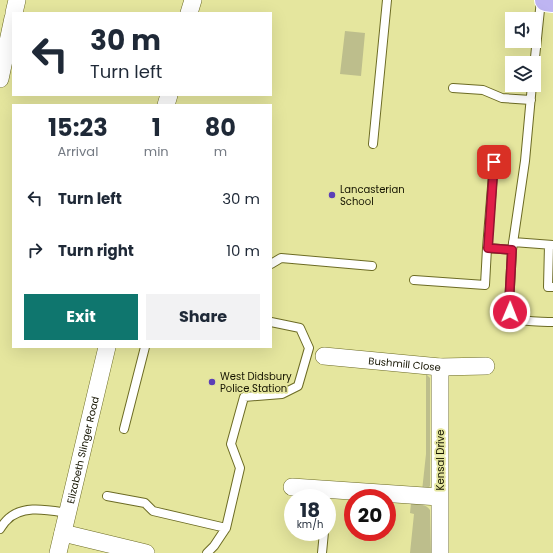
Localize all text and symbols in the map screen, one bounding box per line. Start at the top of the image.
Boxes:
map controls [505,12,541,92]
button: sound [505,12,541,48]
text: 30 m [90,21,161,60]
icon: left [24,28,76,80]
button: layers [505,56,541,92]
text: Turn left [90,59,162,84]
text: 15:23 [48,111,108,144]
text: 1 [152,111,161,144]
text: 80 [205,111,236,144]
text: Arrival [57,142,98,161]
text: min [144,142,169,161]
text: m [214,142,227,161]
pin [477,145,511,179]
icon: arrive [483,151,505,173]
place label: Lancasterian School [340,182,405,209]
icon: left [24,187,46,209]
text: Turn left [58,188,122,209]
text: 30 m [222,188,260,209]
marker: Lancasterian School [327,190,337,200]
icon: right [24,239,46,261]
text: Turn right [58,240,134,261]
text: 10 m [226,240,260,261]
position arrow [489,291,531,333]
button: Exit [24,294,138,340]
button: Share [146,294,260,340]
street label: Bushmill Close [368,353,441,375]
place label: West Didsbury Police Station [220,369,292,396]
marker: West Didsbury Police Station [207,377,217,387]
street label: Elizabeth Slinger Road [63,395,103,505]
street label: Kensal Drive [433,430,448,490]
speed limit sign: 20 [344,489,396,541]
text: 18 [300,496,320,524]
text: km/h [297,517,323,532]

